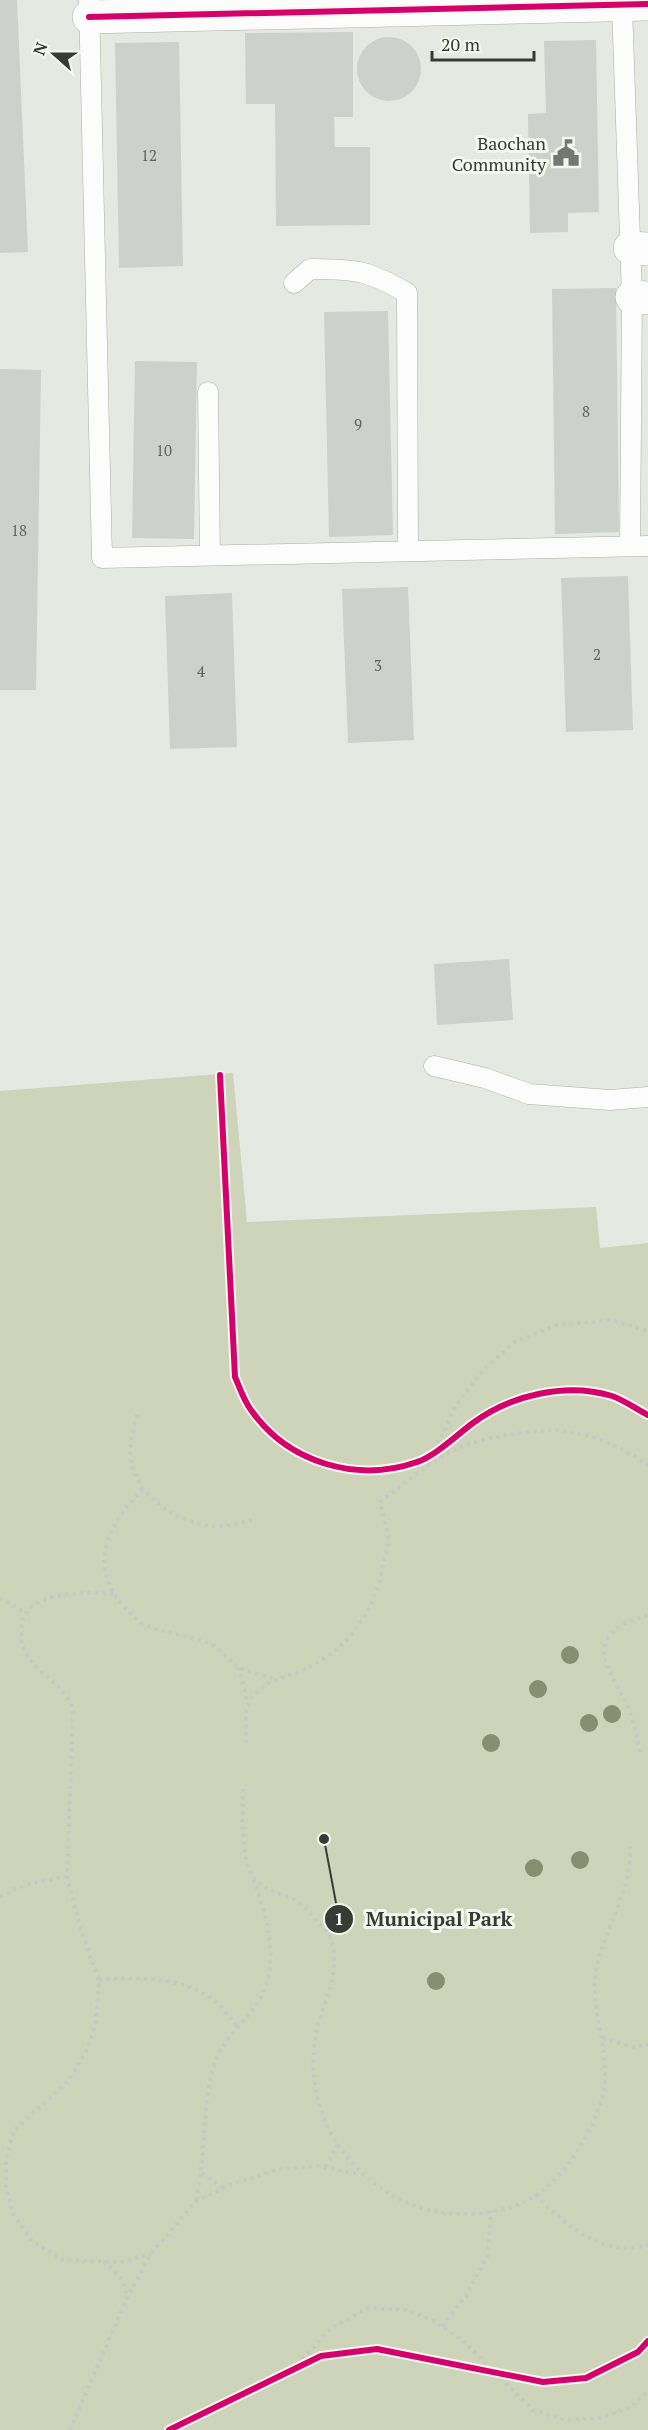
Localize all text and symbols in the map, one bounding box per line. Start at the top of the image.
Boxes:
north arrow [24,24,84,84]
scale bar [432,24,534,62]
text: 20 m [441,32,481,56]
text: N [28,39,52,58]
place label: Baochan Community [452,131,547,176]
public building icon: Baochan Community [551,138,581,168]
house number: 12 [141,145,157,165]
house number: 8 [582,401,590,421]
house number: 9 [354,414,362,434]
house number: 10 [156,440,172,460]
house number: 18 [11,520,27,540]
house number: 2 [593,644,601,664]
house number: 3 [374,655,382,675]
house number: 4 [197,661,205,681]
callout: Municipal Park [324,1900,524,1938]
text: Municipal Park [366,1905,513,1932]
text: 1 [334,1906,344,1930]

